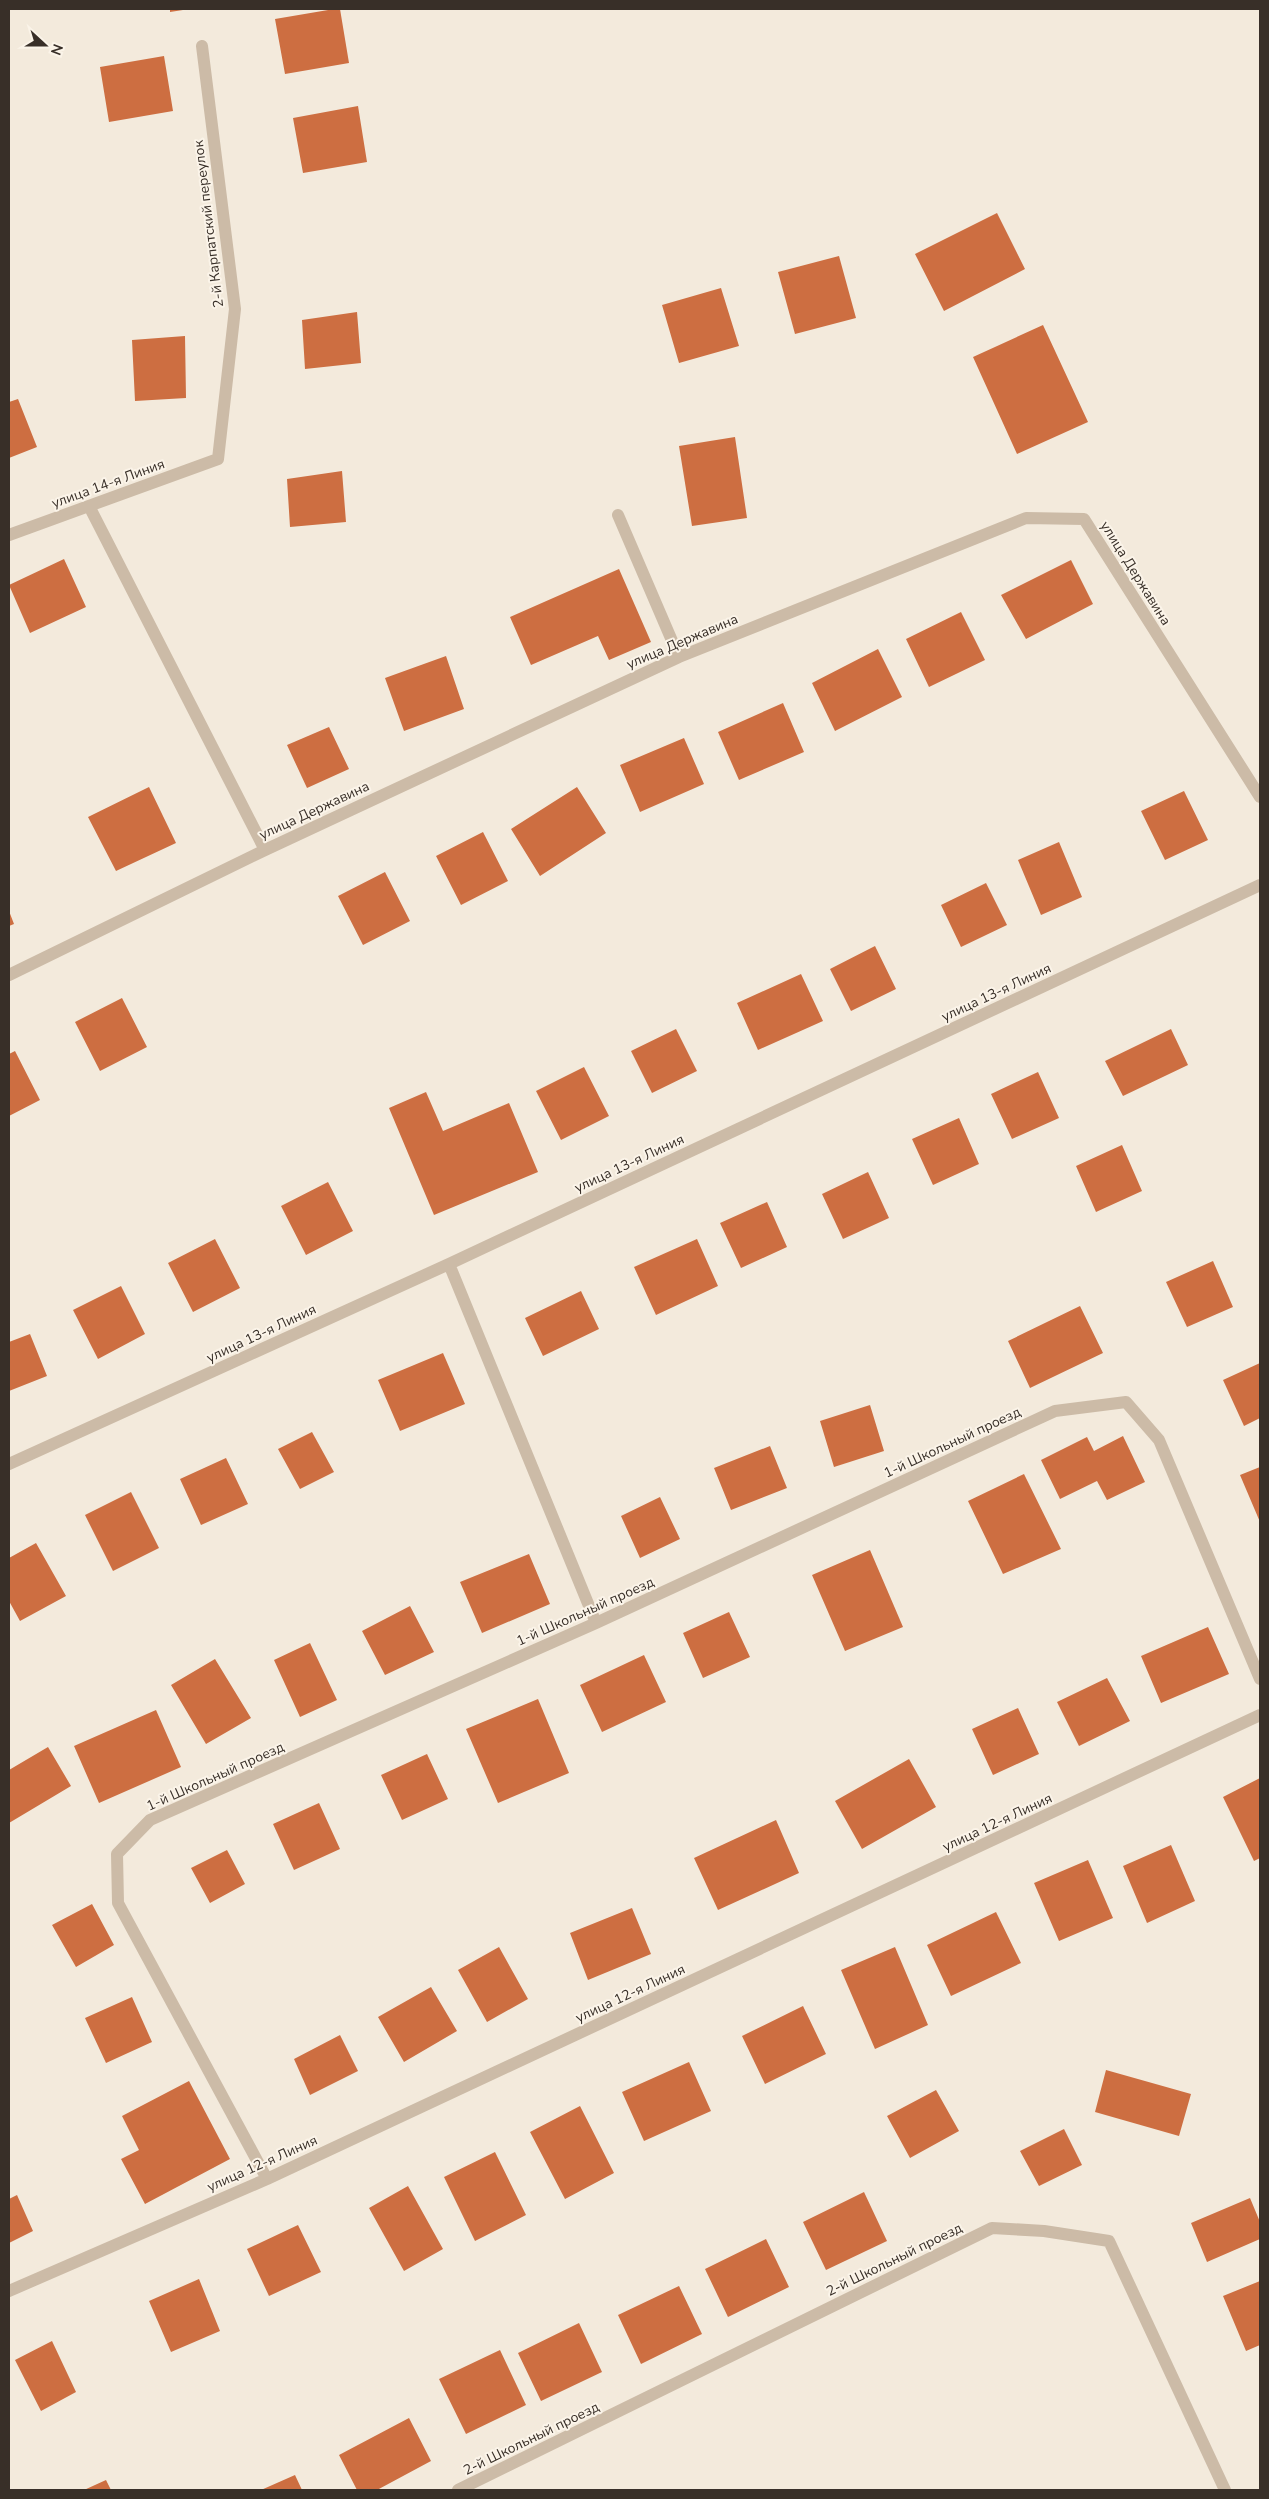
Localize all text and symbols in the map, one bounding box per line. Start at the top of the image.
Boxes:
north arrow [20,20,70,70]
text: N [46,41,67,58]
street label: 2-й Карпатский переулок [189,138,228,309]
street label: улица 14-я Линия [49,454,167,513]
street label: улица Державина [1096,518,1175,629]
street label: улица Державина [623,609,741,674]
street label: улица Державина [256,777,372,844]
street label: улица 13-я Линия [938,959,1054,1026]
street label: улица 13-я Линия [571,1130,687,1197]
street label: улица 13-я Линия [203,1300,319,1367]
street label: 1-й Школьный проезд [881,1402,1024,1483]
street label: 1-й Школьный проезд [513,1572,657,1650]
street label: 1-й Школьный проезд [143,1737,287,1815]
street label: улица 12-я Линия [939,1789,1055,1856]
street label: улица 12-я Линия [572,1960,688,2027]
street label: улица 12-я Линия [204,2131,320,2196]
street label: 2-й Школьный проезд [823,2218,965,2301]
street label: 2-й Школьный проезд [460,2397,602,2480]

